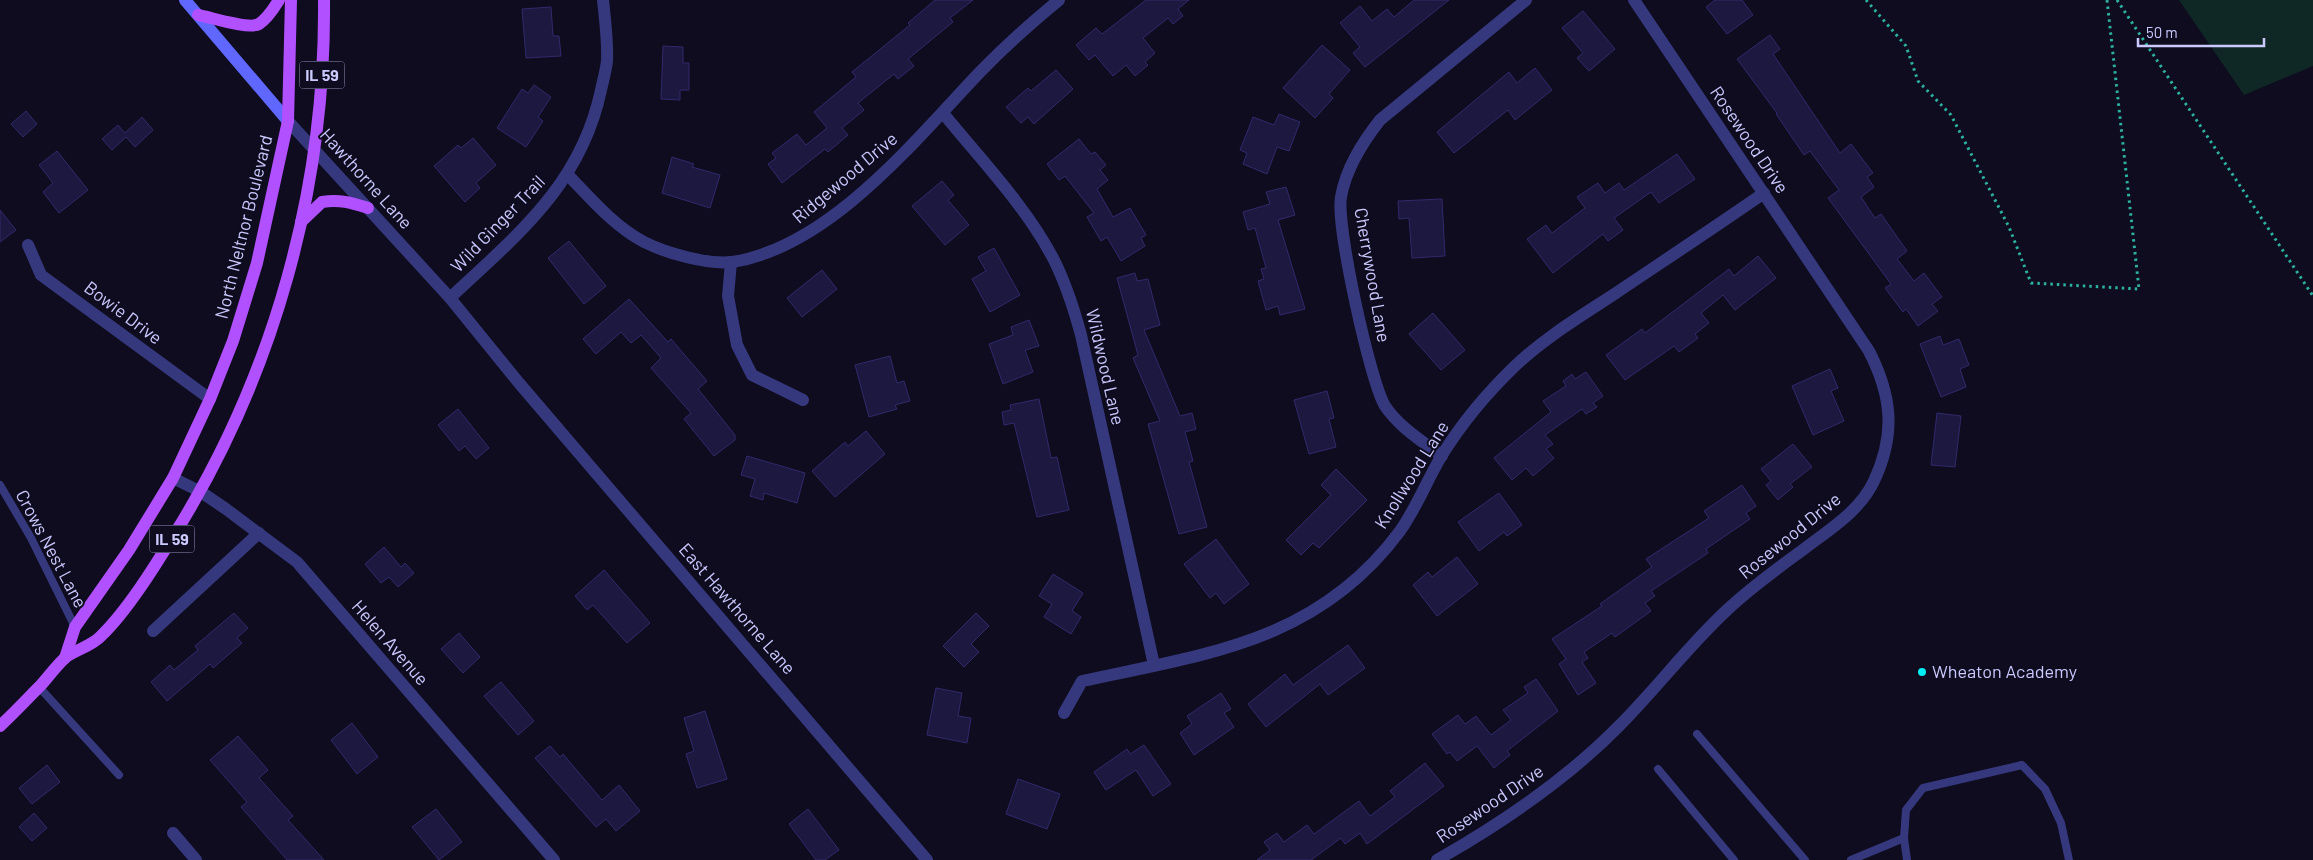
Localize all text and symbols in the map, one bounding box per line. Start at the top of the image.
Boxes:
scale bar [2138,15,2264,47]
text: 50 m [2146,23,2178,41]
road number: IL 59 [300,62,344,88]
street label: Rosewood Drive [1706,82,1794,197]
street label: Hawthorne Lane [316,124,418,233]
street label: Ridgewood Drive [787,127,901,228]
street label: North Neltnor Boulevard [210,133,277,321]
street label: Wild Ginger Trail [445,170,549,276]
street label: Cherrywood Lane [1350,206,1396,344]
street label: Bowie Drive [80,276,167,349]
street label: Wildwood Lane [1082,306,1130,427]
street label: Knollwood Lane [1369,416,1453,532]
street label: Crows Nest Lane [12,486,92,611]
street label: Rosewood Drive [1734,487,1845,583]
road number: IL 59 [150,526,194,552]
street label: East Hawthorne Lane [675,538,801,678]
street label: Helen Avenue [348,595,434,689]
place label: Wheaton Academy [1932,660,2077,682]
marker: Wheaton Academy [1916,666,1928,678]
street label: Rosewood Drive [1432,759,1547,847]

